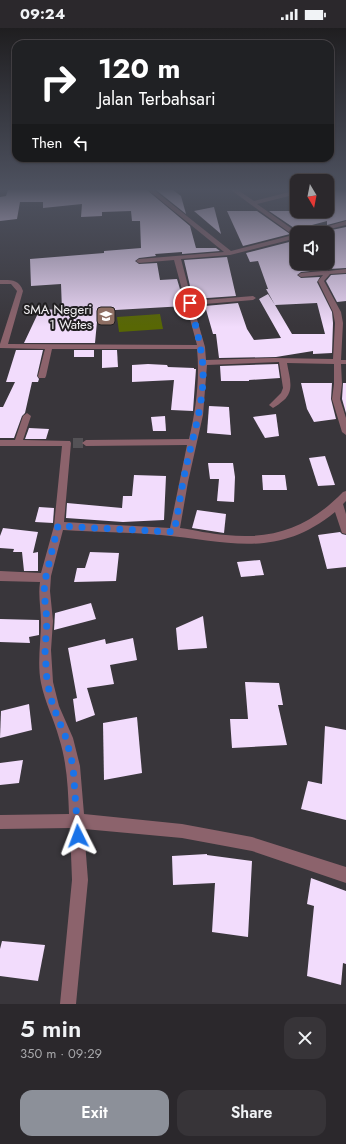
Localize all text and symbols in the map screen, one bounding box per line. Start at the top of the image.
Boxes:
text: 09:24 [20,3,65,25]
text: 120 m [98,48,181,89]
icon: right [32,56,84,108]
text: Jalan Terbahsari [98,86,216,112]
text: Then [32,132,62,154]
icon: left [70,132,92,154]
north arrow [290,174,334,218]
map controls [290,174,334,270]
button: sound [290,226,334,270]
pin [173,286,207,320]
icon: arrive [179,292,201,314]
place label: SMA Negeri 1 Wates [23,300,92,334]
school or university icon: SMA Negeri 1 Wates [95,305,117,327]
position arrow [57,815,99,857]
text: 5 min [20,1011,81,1046]
button: close [284,1017,326,1059]
text: 350 m · 09:29 [20,1044,102,1063]
button: Exit [20,1090,169,1136]
button: Share [177,1090,326,1136]

